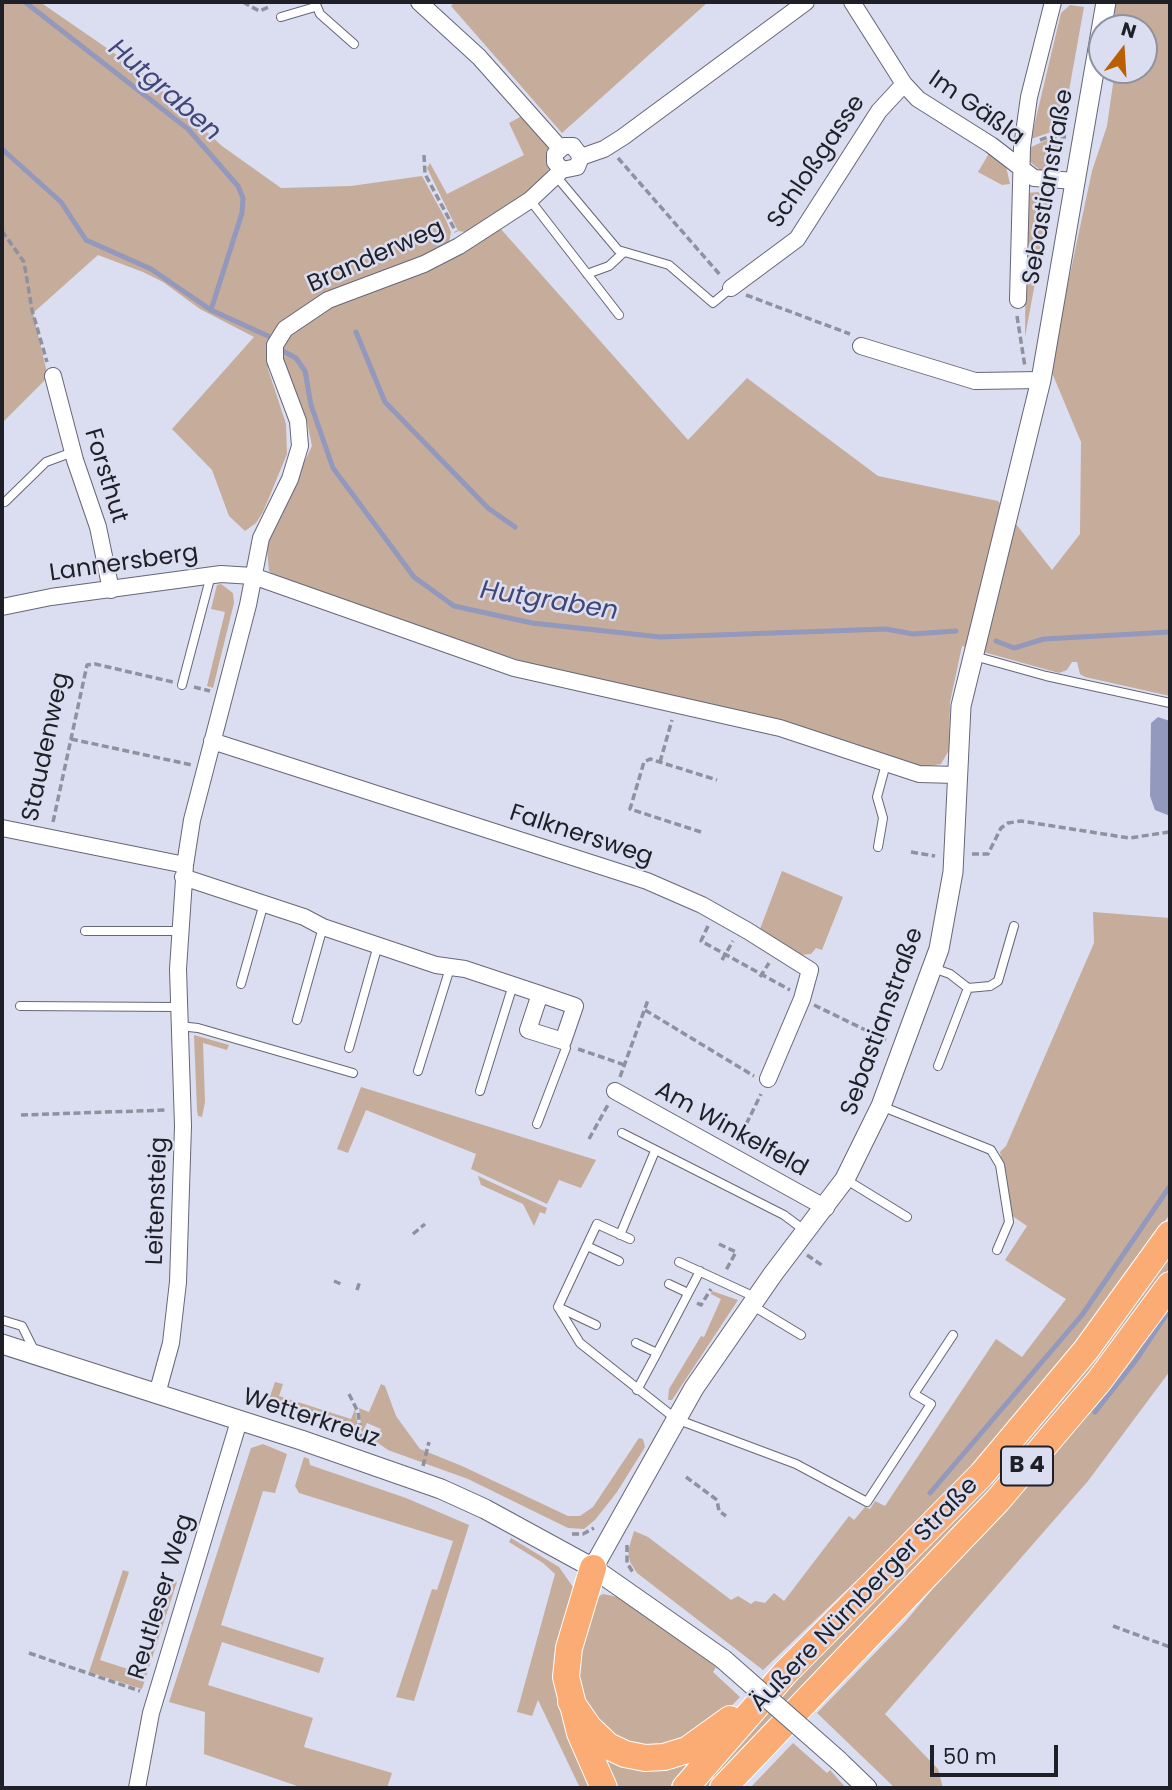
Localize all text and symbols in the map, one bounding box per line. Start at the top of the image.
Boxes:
north arrow [1088,14,1158,84]
text: N [1118,15,1139,45]
water label: Hutgraben [101,34,227,148]
street label: Im Gäßla [923,66,1029,152]
street label: Sebastianstraße [1018,87,1080,287]
street label: Schloßgasse [762,90,872,234]
street label: Branderweg [303,214,449,300]
street label: Forsthut [77,425,133,527]
street label: Lannersberg [48,539,200,589]
water label: Hutgraben [478,576,620,628]
street label: Staudenweg [17,670,77,824]
street label: Falknersweg [506,799,656,873]
street label: Sebastianstraße [836,924,930,1120]
street label: Am Winkelfeld [650,1076,812,1184]
street label: Leitensteig [141,1136,175,1266]
street label: Wetterkreuz [239,1383,383,1455]
road number: B 4 [1001,1446,1053,1485]
street label: Äußere Nürnberger Straße [745,1472,985,1718]
street label: Reutleser Weg [123,1511,201,1683]
scale bar [934,1730,1062,1774]
text: 50 m [943,1742,997,1771]

